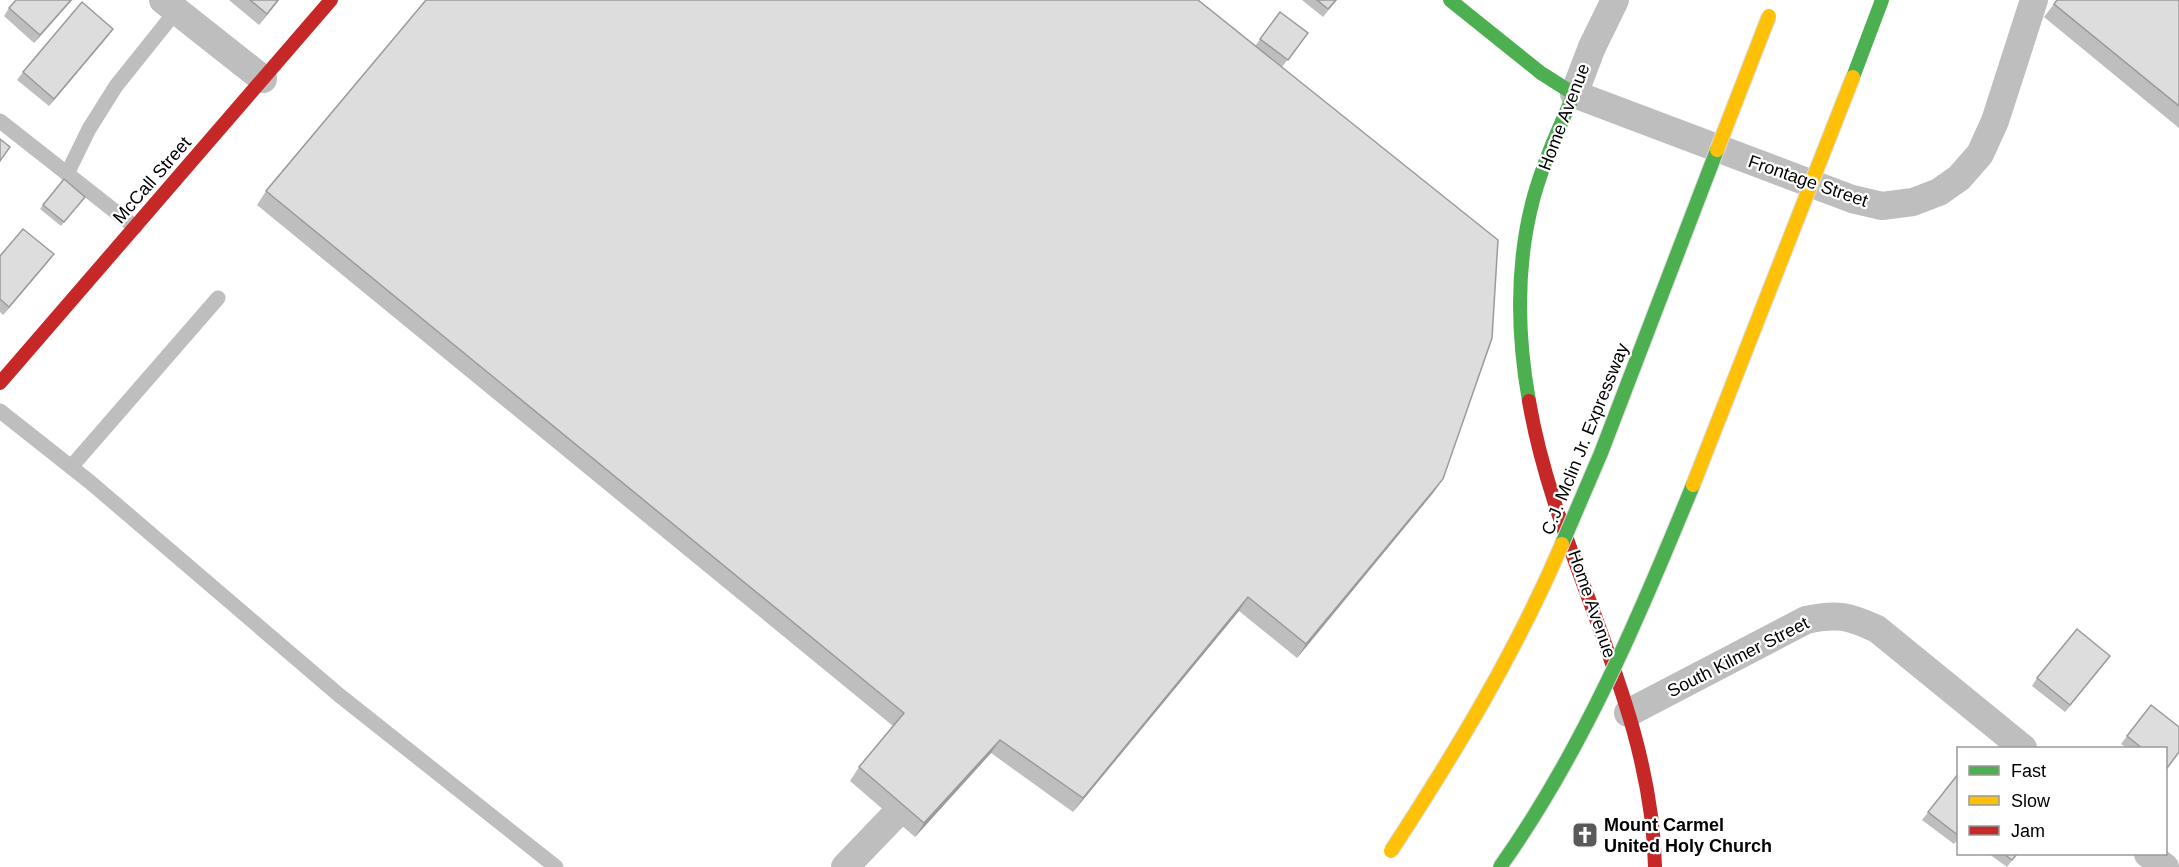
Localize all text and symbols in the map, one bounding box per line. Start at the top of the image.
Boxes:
street label: Home Avenue [1534,61,1594,173]
street label: McCall Street [109,133,195,227]
street label: Frontage Street [1746,151,1870,211]
street label: C.J. Mclin Jr. Expressway [1537,340,1633,538]
street label: Home Avenue [1564,547,1620,661]
street label: South Kilmer Street [1664,613,1812,701]
legend [1957,747,2167,855]
text: Fast [2011,761,2046,781]
text: Slow [2011,791,2051,811]
place label: Mount Carmel United Holy Church [1604,815,1772,856]
church icon: Mount Carmel United Holy Church [1570,820,1600,850]
text: Jam [2011,821,2045,841]

